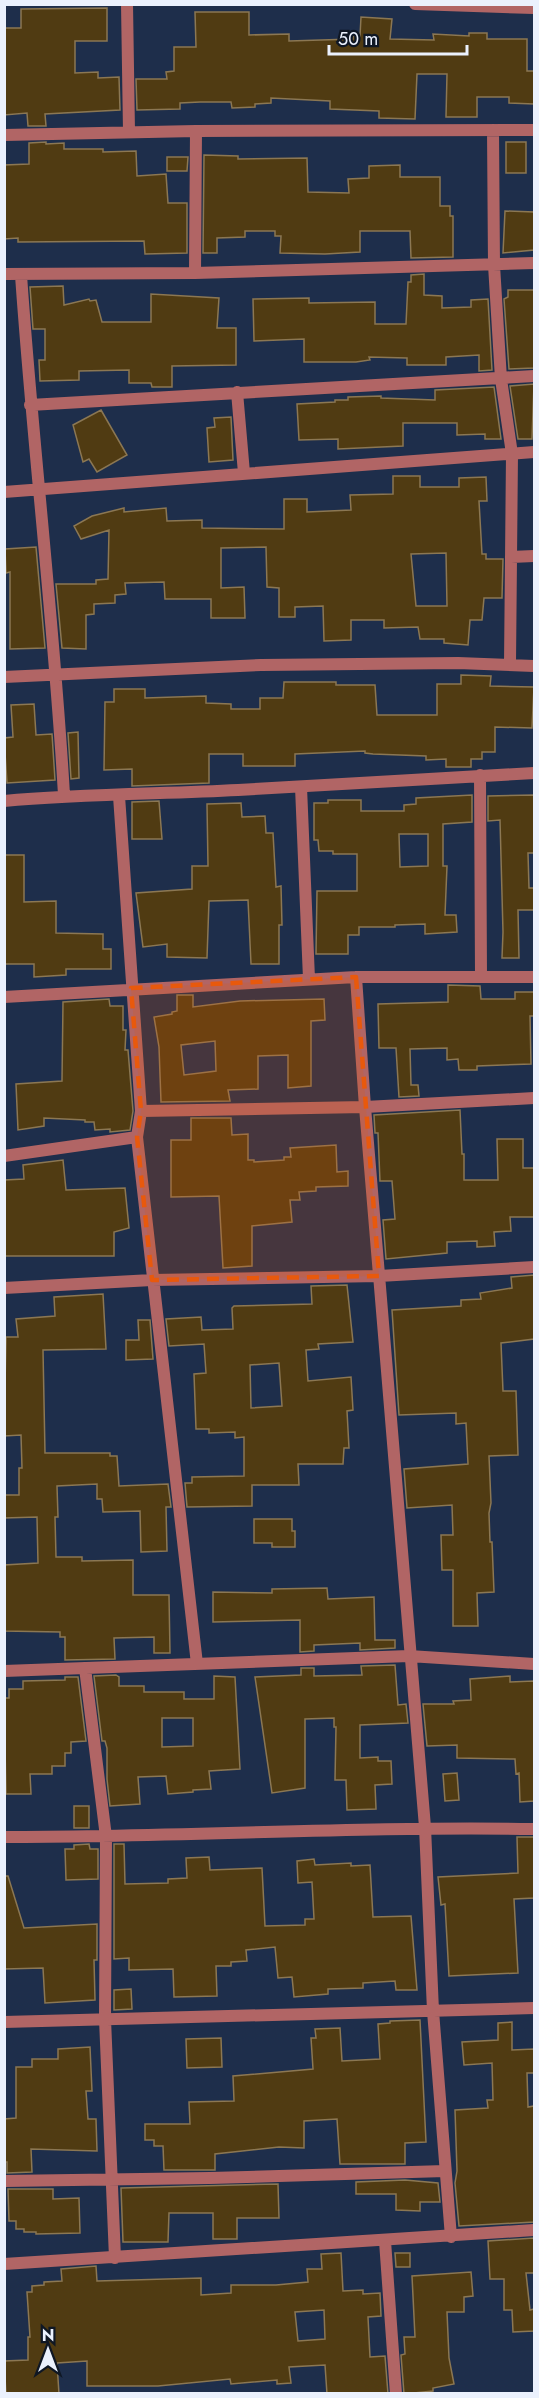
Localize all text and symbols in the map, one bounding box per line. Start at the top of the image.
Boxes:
scale bar [329,18,467,56]
text: 50 m [338,26,378,52]
north arrow [18,2320,78,2380]
text: N [42,2324,54,2347]

